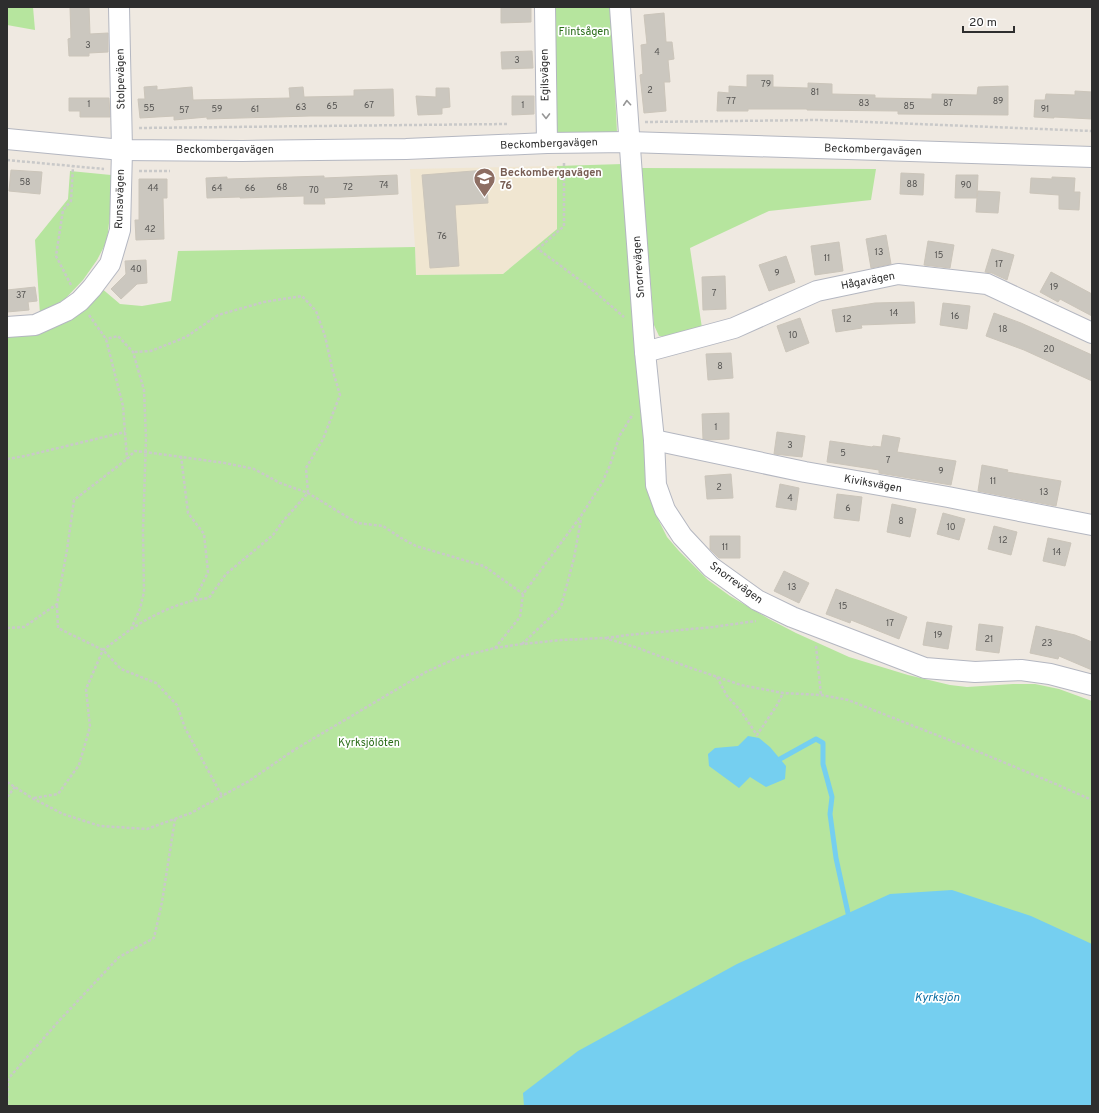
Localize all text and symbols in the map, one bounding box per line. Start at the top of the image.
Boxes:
scale bar [963,8,1014,34]
text: 20 m [969,15,997,31]
park label: Flintsågen [558,25,610,39]
house number: 3 [85,40,91,51]
house number: 4 [654,47,660,58]
street label: Stolpevägen [113,48,129,110]
street label: Egilsvägen [538,49,552,101]
house number: 3 [514,55,520,66]
house number: 79 [761,79,771,90]
house number: 2 [647,85,653,96]
house number: 81 [811,87,819,98]
house number: 77 [726,96,736,107]
house number: 89 [993,96,1003,107]
house number: 83 [859,98,869,109]
house number: 87 [943,98,953,109]
house number: 1 [87,99,91,110]
house number: 67 [364,100,374,111]
house number: 1 [521,100,525,111]
one-way arrow [622,100,631,106]
house number: 65 [327,101,337,112]
house number: 85 [903,101,915,112]
house number: 63 [296,102,306,113]
house number: 55 [143,103,155,114]
house number: 59 [212,104,222,115]
house number: 61 [251,104,259,115]
house number: 91 [1041,104,1049,115]
house number: 57 [179,105,189,116]
one-way arrow [542,113,550,119]
street label: Beckombergavägen [500,135,598,153]
street label: Beckombergavägen [824,141,922,159]
street label: Beckombergavägen [176,143,274,157]
school or university icon: Beckombergavägen 76 [472,166,498,199]
place label: Beckombergavägen 76 [500,166,602,193]
street label: Runsavägen [112,169,128,229]
house number: 58 [19,177,31,188]
house number: 88 [907,179,918,190]
house number: 74 [379,180,389,191]
house number: 90 [960,180,972,191]
house number: 68 [277,182,287,193]
house number: 72 [343,182,353,193]
house number: 44 [147,183,159,194]
house number: 64 [212,183,223,194]
house number: 66 [245,183,255,194]
house number: 70 [309,185,319,196]
house number: 42 [144,224,156,235]
house number: 76 [437,231,447,242]
street label: Snorrevägen [630,235,648,299]
house number: 13 [875,247,883,258]
house number: 15 [935,250,943,261]
house number: 11 [824,253,830,264]
house number: 17 [995,259,1003,270]
house number: 40 [130,264,142,275]
house number: 9 [774,268,780,279]
street label: Hågavägen [840,269,896,293]
house number: 19 [1050,282,1058,293]
house number: 7 [712,288,717,299]
house number: 37 [16,290,26,301]
house number: 14 [890,308,899,319]
house number: 16 [951,311,959,322]
house number: 12 [843,314,851,325]
house number: 18 [999,324,1007,335]
house number: 10 [788,330,798,341]
house number: 20 [1043,344,1055,355]
house number: 8 [717,361,723,372]
house number: 1 [714,422,718,433]
house number: 3 [787,440,793,451]
house number: 5 [840,448,846,459]
house number: 7 [886,455,891,466]
house number: 9 [938,466,944,477]
street label: Kiviksvägen [843,472,903,496]
house number: 11 [990,476,996,487]
house number: 2 [716,482,722,493]
house number: 13 [1040,487,1048,498]
house number: 4 [787,493,793,504]
house number: 6 [845,503,851,514]
house number: 8 [898,516,904,527]
house number: 10 [946,522,956,533]
house number: 12 [999,535,1007,546]
house number: 11 [722,542,728,553]
house number: 14 [1053,547,1062,558]
street label: Snorrevägen [707,559,765,607]
house number: 13 [788,582,796,593]
house number: 15 [839,601,847,612]
house number: 17 [886,618,894,629]
house number: 19 [934,630,942,641]
house number: 21 [985,634,993,645]
house number: 23 [1042,638,1052,649]
park label: Kyrksjölöten [338,736,400,750]
water label: Kyrksjön [915,990,960,1006]

